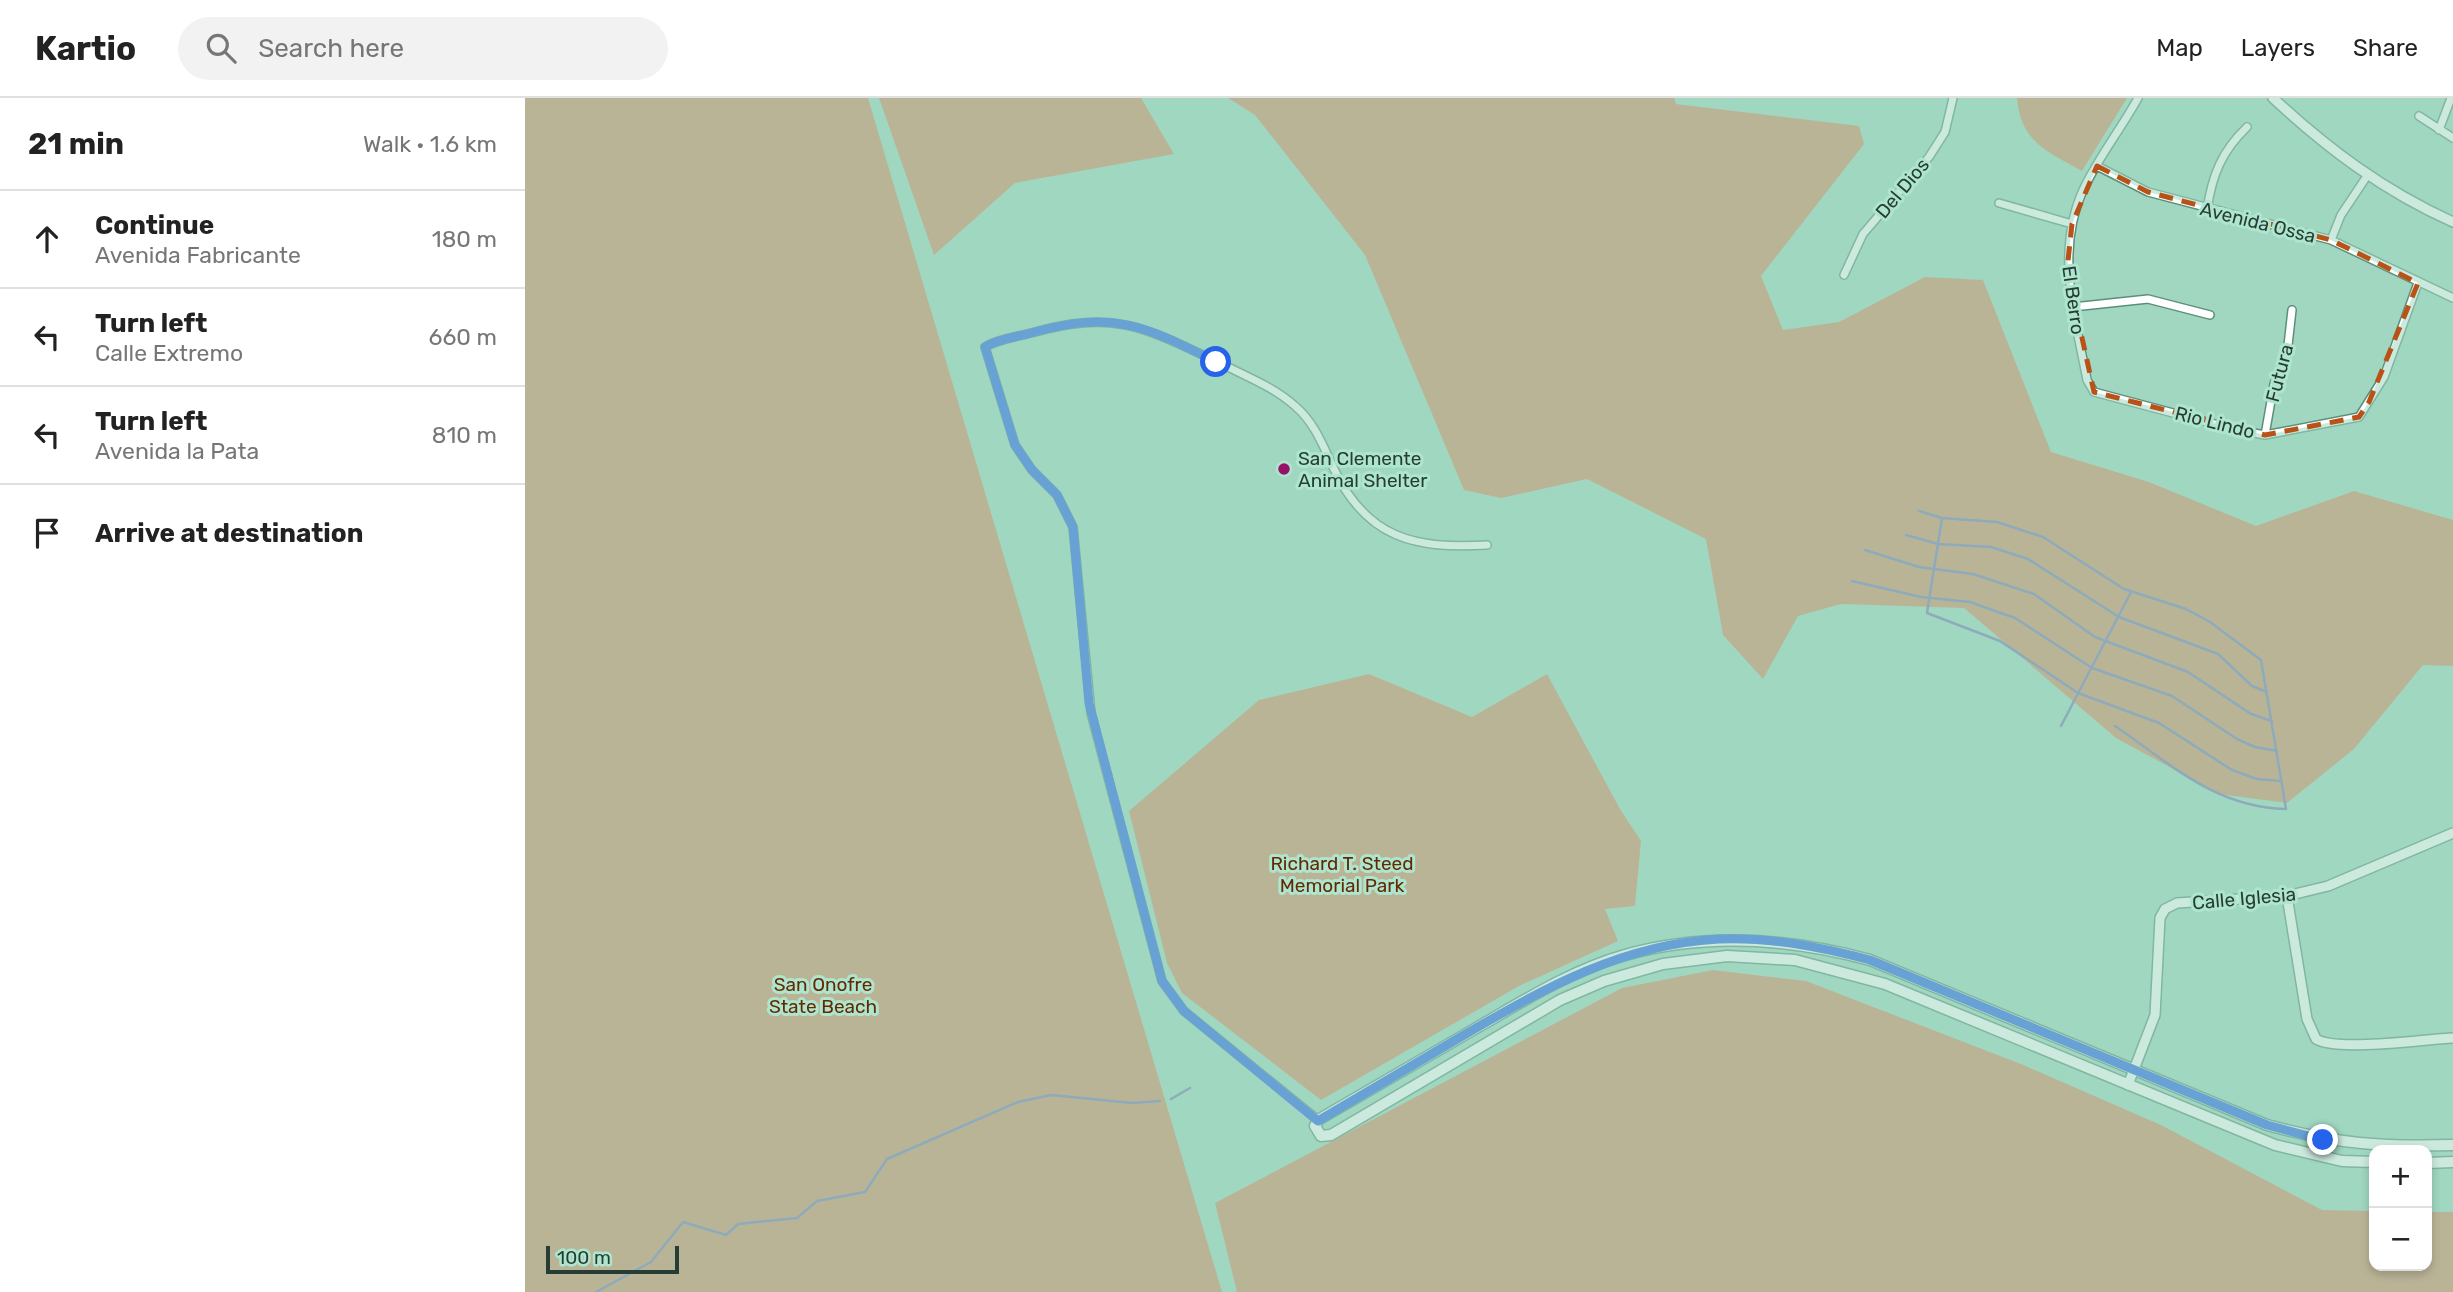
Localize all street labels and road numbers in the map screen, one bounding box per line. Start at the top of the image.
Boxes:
street label: Del Dios [1871,154,1934,223]
street label: Avenida Ossa [2198,197,2318,248]
street label: El Berro [2057,264,2090,336]
street label: Futura [2261,342,2298,404]
street label: Rio Lindo [2172,401,2257,444]
street label: Calle Iglesia [2191,882,2297,914]

